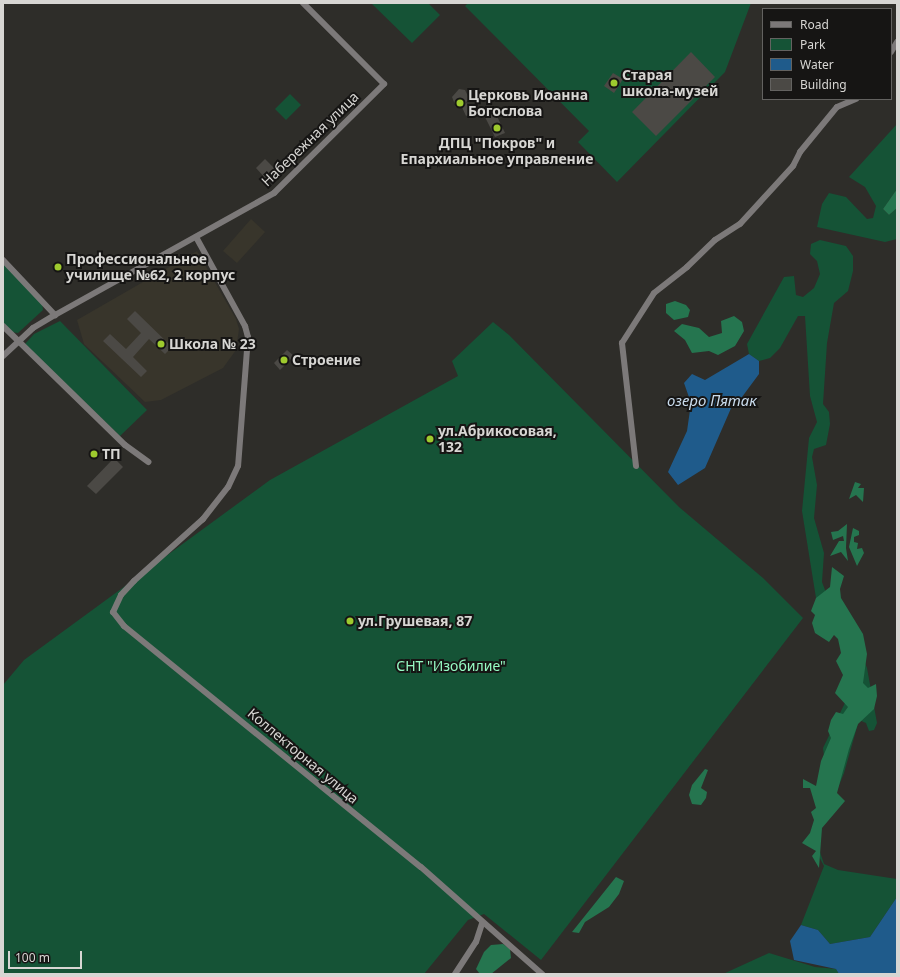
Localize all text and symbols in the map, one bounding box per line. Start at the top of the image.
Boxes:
legend [762,8,892,100]
text: Road [800,16,829,33]
text: Park [800,36,825,53]
text: Water [800,56,834,73]
place label: Старая школа-музей [622,67,718,100]
text: Building [800,76,847,93]
marker: Старая школа-музей [609,78,619,88]
place label: Церковь Иоанна Богослова [468,87,588,120]
street label: Набережная улица [258,88,362,190]
marker: Церковь Иоанна Богослова [455,98,465,108]
marker: ДПЦ "Покров" и Епархиальное управление [492,123,502,133]
place label: ДПЦ "Покров" и Епархиальное управление [401,135,593,168]
place label: Профессиональное училище №62, 2 корпус [66,251,235,284]
marker: Профессиональное училище №62, 2 корпус [53,262,63,272]
place label: Школа № 23 [169,336,256,352]
marker: Школа № 23 [156,339,166,349]
place label: Строение [292,352,361,368]
marker: Строение [279,355,289,365]
water label: озеро Пятак [667,392,757,410]
place label: ул.Абрикосовая, 132 [438,423,557,456]
marker: ул.Абрикосовая, 132 [425,434,435,444]
place label: ТП [102,446,121,462]
marker: ТП [89,449,99,459]
place label: ул.Грушевая, 87 [358,613,472,629]
marker: ул.Грушевая, 87 [345,616,355,626]
park label: СНТ "Изобилие" [396,658,506,674]
street label: Коллекторная улица [244,705,362,807]
scale bar [10,943,84,969]
text: 100 m [15,949,50,966]

